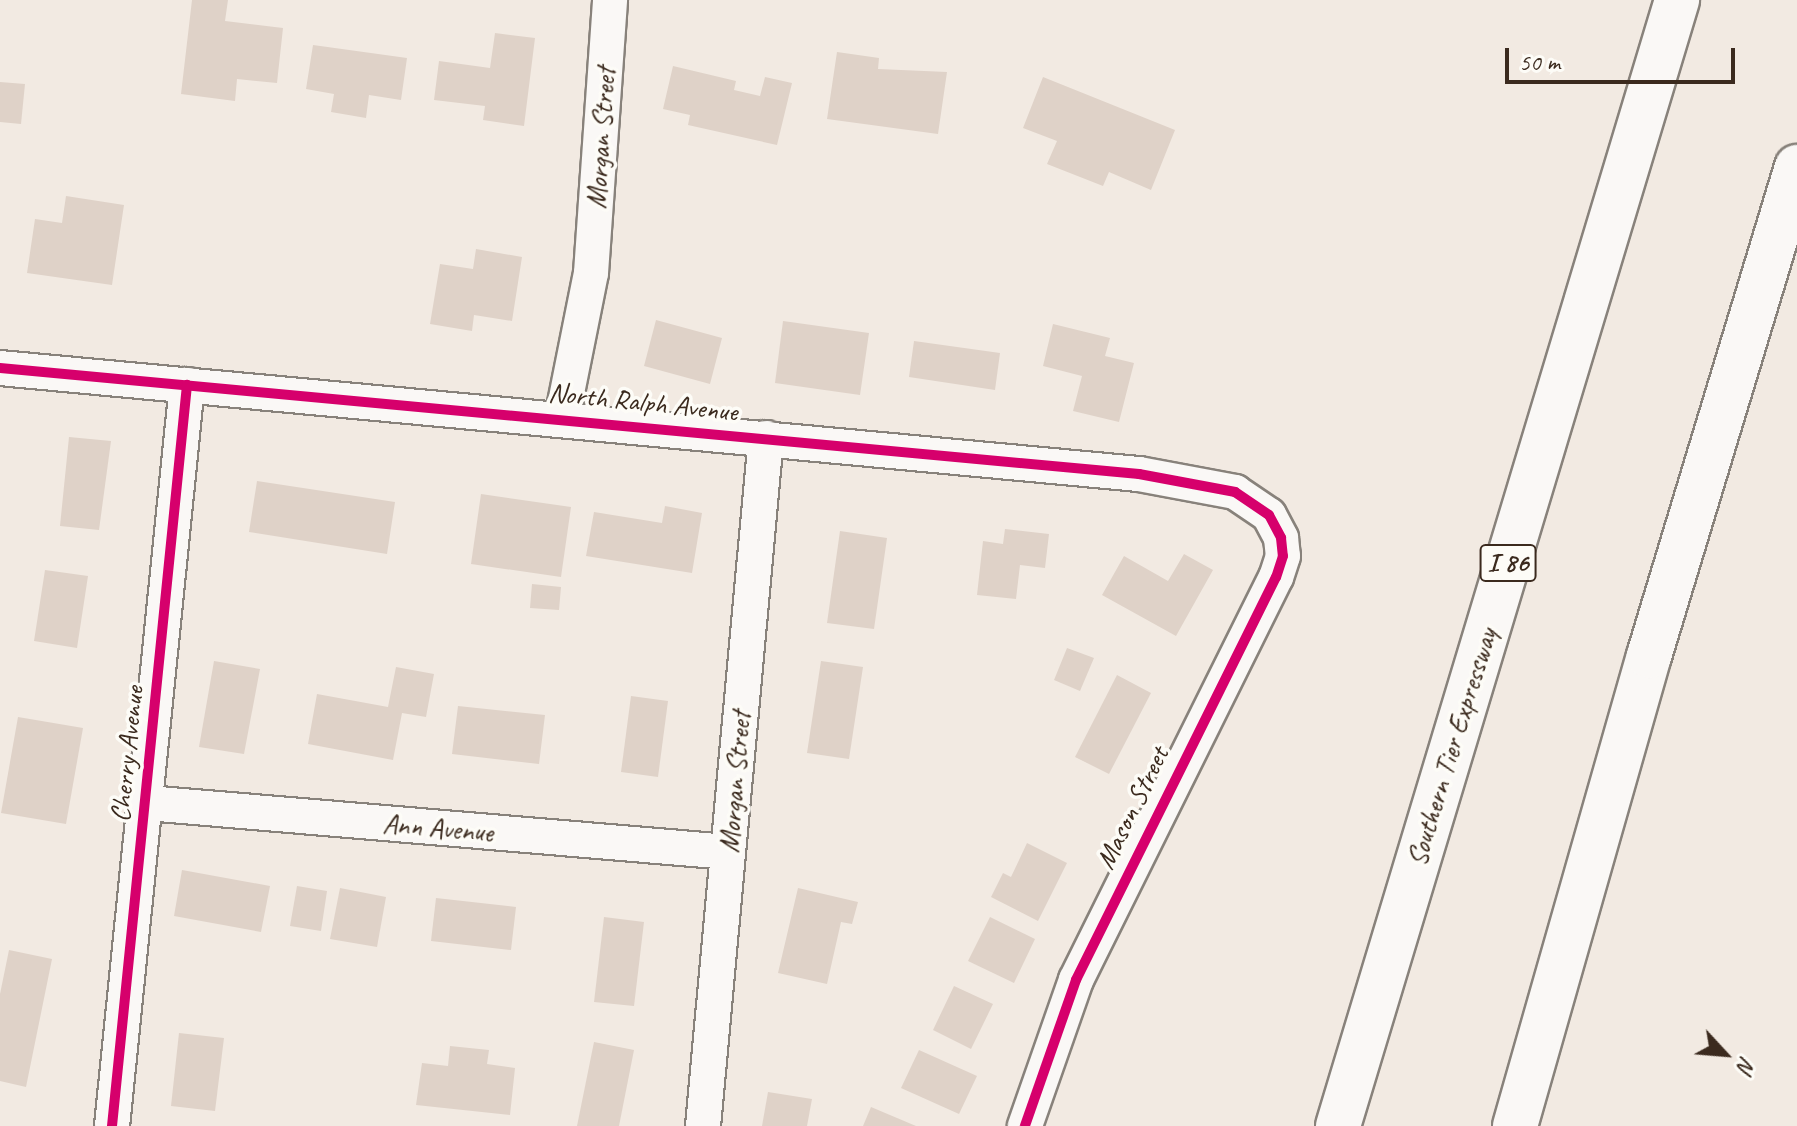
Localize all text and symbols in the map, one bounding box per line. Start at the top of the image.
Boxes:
scale bar [1509,32,1739,82]
text: 50 m [1519,47,1560,77]
street label: Morgan Street [579,66,623,210]
street label: North Ralph Avenue [546,375,740,429]
road number: I 86 [1478,541,1538,585]
street label: Southern Tier Expressway [1400,624,1504,870]
street label: Cherry Avenue [103,685,151,823]
street label: Morgan Street [712,710,758,854]
street label: Mason Street [1088,741,1176,875]
street label: Ann Avenue [382,806,494,850]
north arrow [1685,1014,1765,1094]
text: N [1731,1052,1762,1077]

